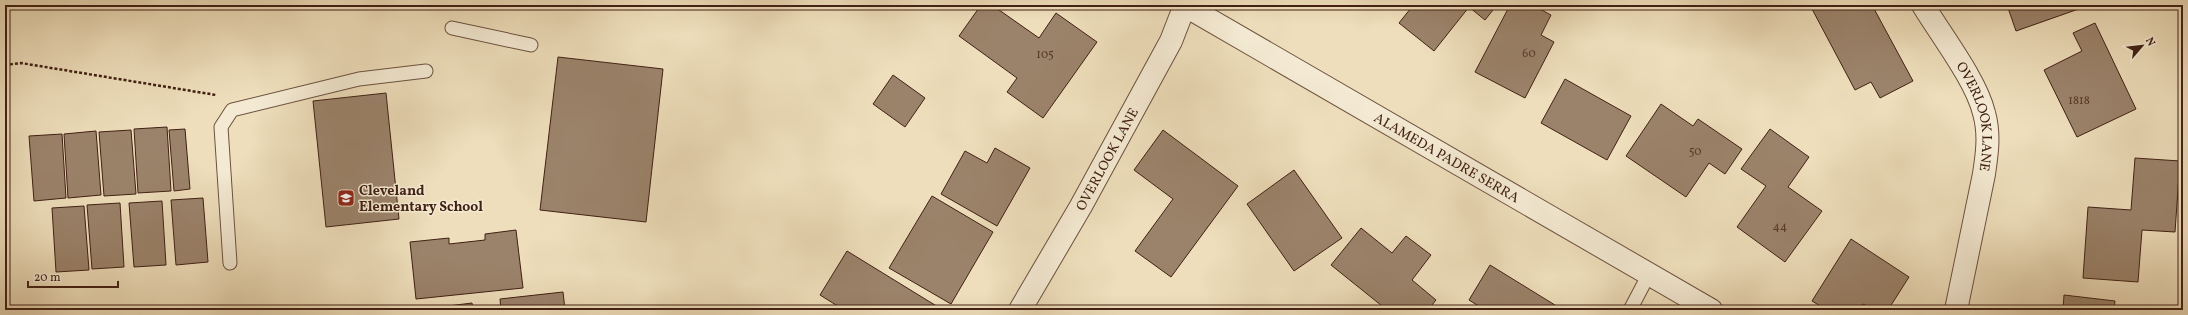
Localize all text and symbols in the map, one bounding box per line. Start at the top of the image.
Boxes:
north arrow [2122,26,2162,66]
text: N [2141,35,2158,49]
house number: 60 [1522,46,1536,62]
house number: 105 [1036,47,1054,63]
street label: OVERLOOK LANE [1951,59,1995,173]
house number: 1818 [2068,93,2090,109]
street label: OVERLOOK LANE [1072,105,1144,215]
street label: ALAMEDA PADRE SERRA [1370,109,1523,208]
house number: 50 [1689,144,1701,160]
place label: Cleveland Elementary School [359,182,483,217]
school or university icon: Cleveland Elementary School [336,188,356,208]
house number: 44 [1773,219,1787,235]
scale bar [28,263,118,289]
text: 20 m [34,270,61,286]

